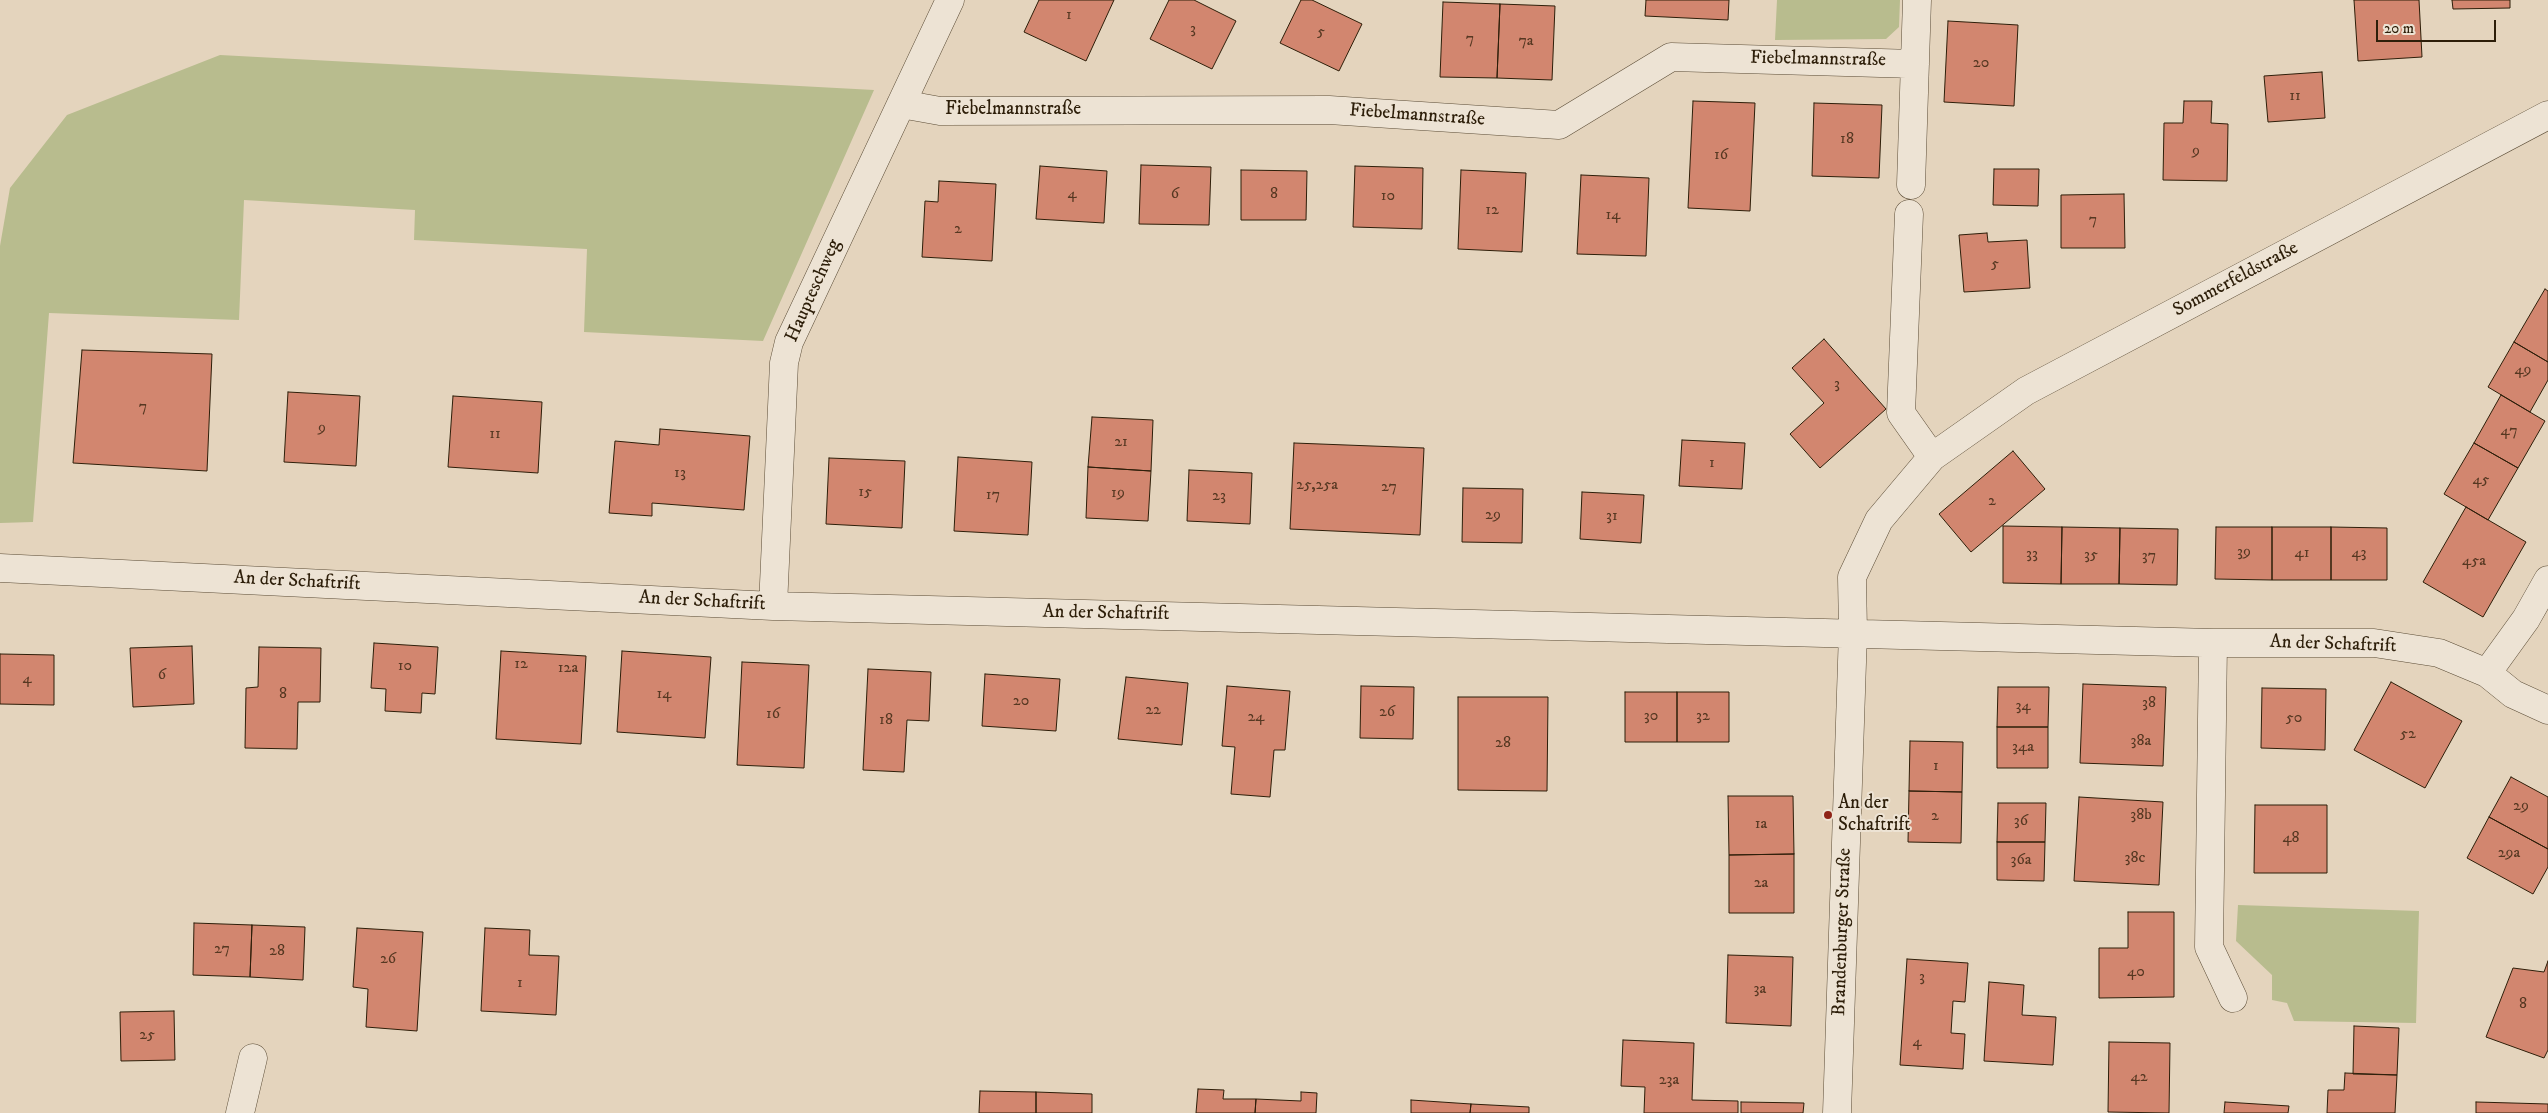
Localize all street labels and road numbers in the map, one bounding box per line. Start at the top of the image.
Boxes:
street label: Fiebelmannstraße [1750,47,1886,73]
street label: Fiebelmannstraße [945,99,1081,121]
street label: Fiebelmannstraße [1348,100,1486,132]
street label: Haupteschweg [781,236,847,346]
street label: Sommerfeldstraße [2169,237,2303,323]
street label: An der Schaftrift [233,567,361,597]
street label: An der Schaftrift [638,587,766,617]
street label: An der Schaftrift [1042,601,1170,627]
street label: An der Schaftrift [2269,631,2397,659]
street label: Brandenburger Straße [1829,848,1857,1016]

